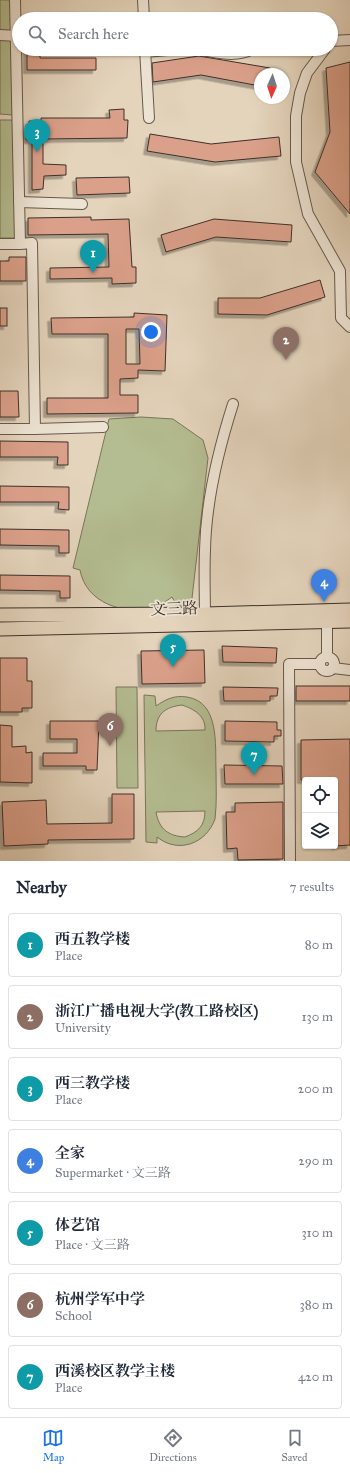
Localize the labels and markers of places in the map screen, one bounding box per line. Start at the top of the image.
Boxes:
pin: 3 [24,119,50,152]
pin: 1 [80,240,106,273]
pin: 2 [273,327,299,360]
pin: 4 [311,569,337,602]
pin: 5 [160,634,186,667]
pin: 6 [97,713,123,746]
pin: 7 [241,742,267,775]

